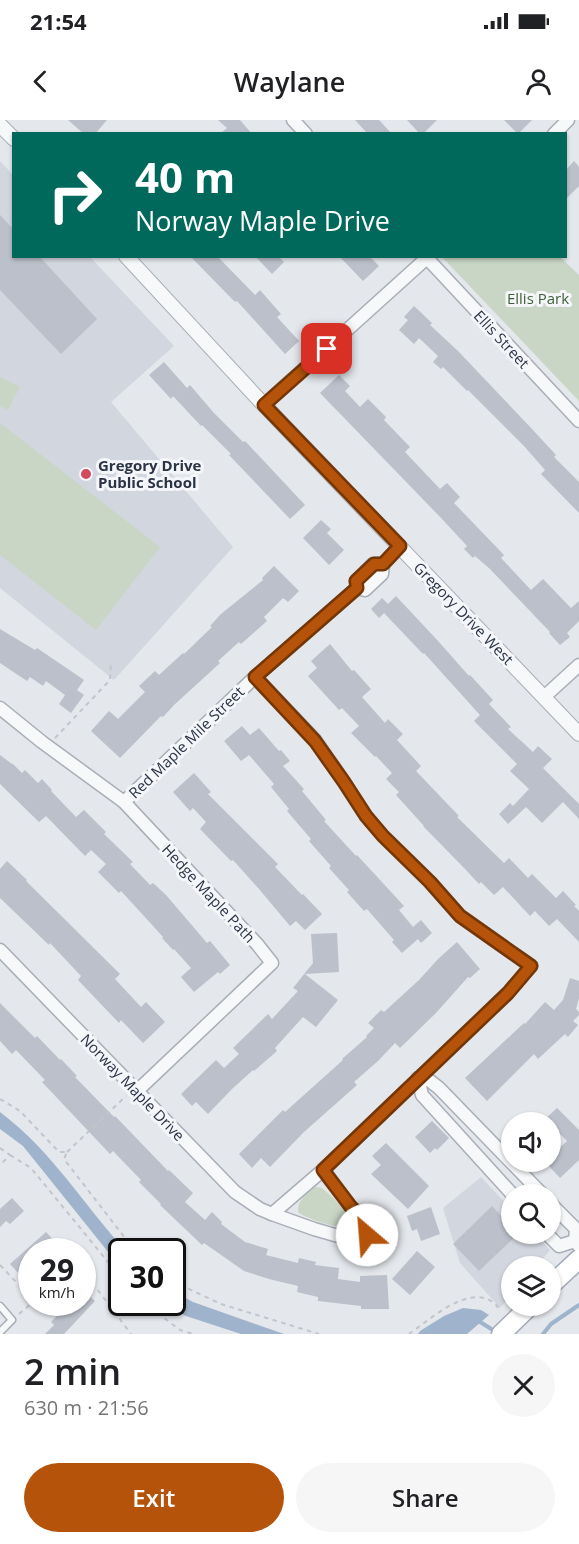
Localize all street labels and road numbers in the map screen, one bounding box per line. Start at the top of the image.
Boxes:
street label: Ellis Street [470,306,534,372]
street label: Gregory Drive West [410,557,518,669]
street label: Red Maple Mile Street [124,682,248,802]
street label: Hedge Maple Path [158,839,260,947]
street label: Norway Maple Drive [77,1029,189,1145]

